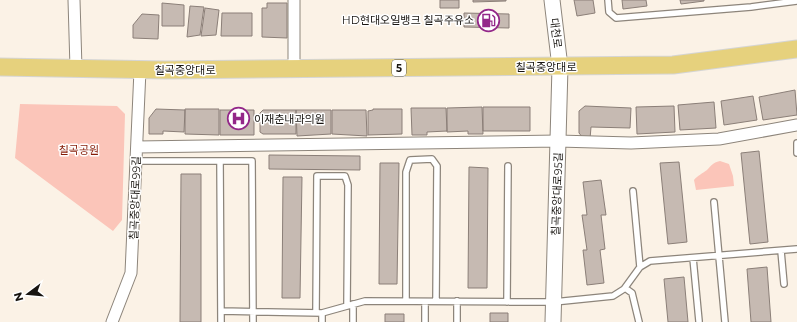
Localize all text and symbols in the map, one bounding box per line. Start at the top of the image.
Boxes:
fuel station icon: HD현대오일뱅크 칠곡주유소 [476,7,502,33]
place label: HD현대오일뱅크 칠곡주유소 [342,13,474,27]
street label: 대천로 [547,17,565,49]
road number: 5 [392,60,406,76]
street label: 칠곡중앙대로 [516,60,576,74]
street label: 칠곡중앙대로 [155,63,215,77]
hospital icon: 이재춘내과의원 [225,106,251,132]
place label: 이재춘내과의원 [254,112,325,126]
park label: 칠곡공원 [59,143,99,157]
street label: 칠곡중앙대로95길 [549,152,565,236]
street label: 칠곡중앙대로99길 [127,156,143,240]
north arrow [8,274,48,314]
text: N [10,291,26,303]

